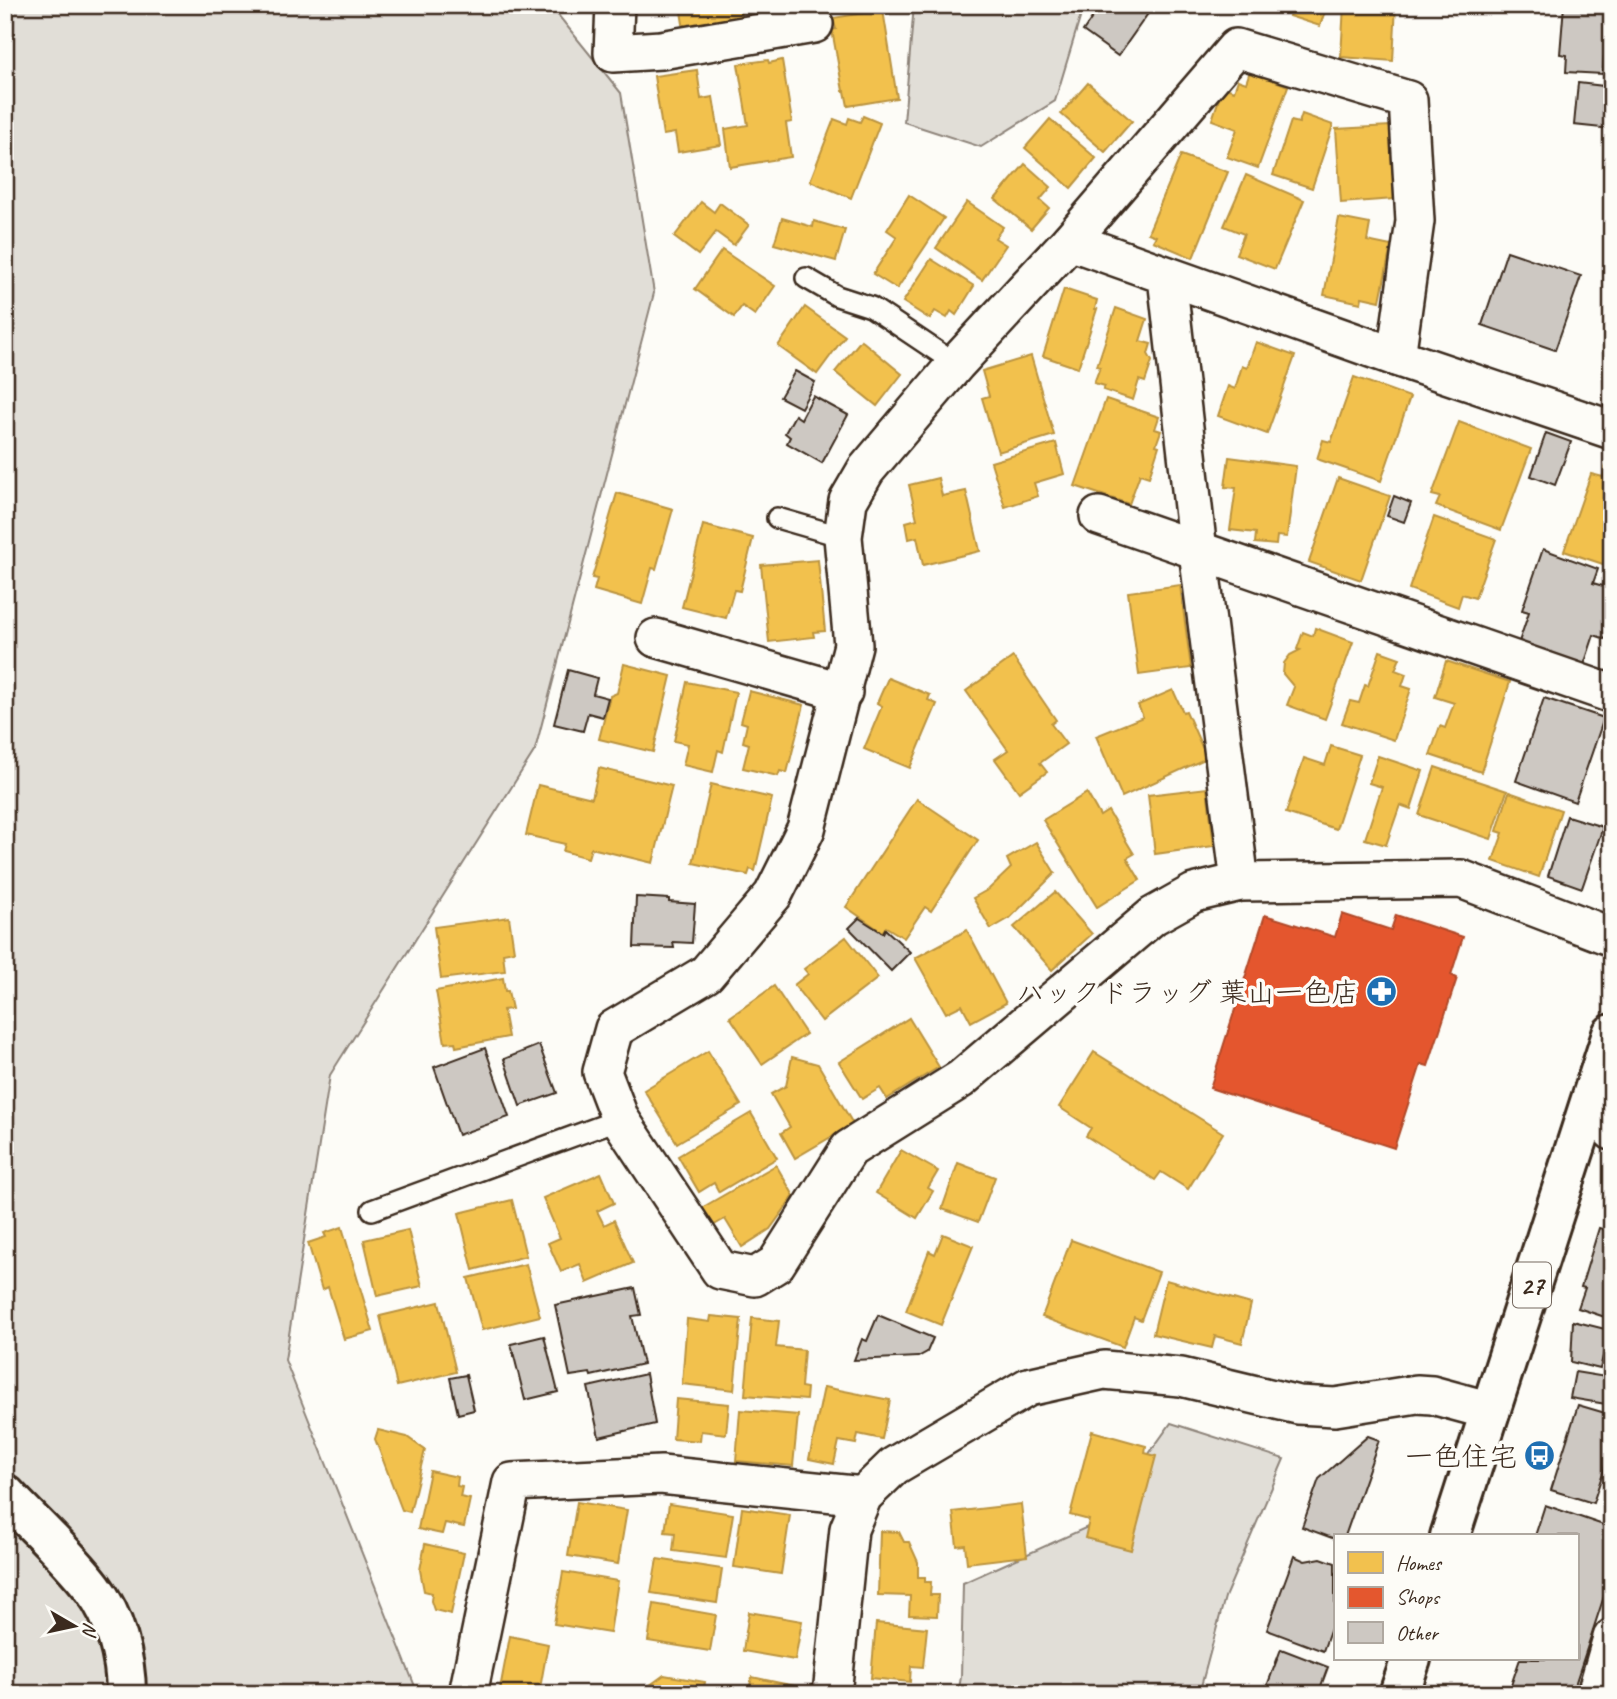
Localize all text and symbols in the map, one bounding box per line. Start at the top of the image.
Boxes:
place label: ハックドラッグ 葉山一色店 [1016,975,1359,1010]
pharmacy icon: ハックドラッグ 葉山一色店 [1365,975,1399,1009]
road number: 27 [1513,1262,1551,1308]
place label: 一色住宅 [1405,1439,1517,1474]
bus stop icon: 一色住宅 [1523,1439,1557,1473]
legend [1334,1534,1578,1660]
text: Homes [1396,1550,1443,1576]
text: Shops [1396,1584,1441,1610]
north arrow [38,1590,108,1660]
text: Other [1396,1620,1439,1646]
text: N [77,1621,103,1639]

